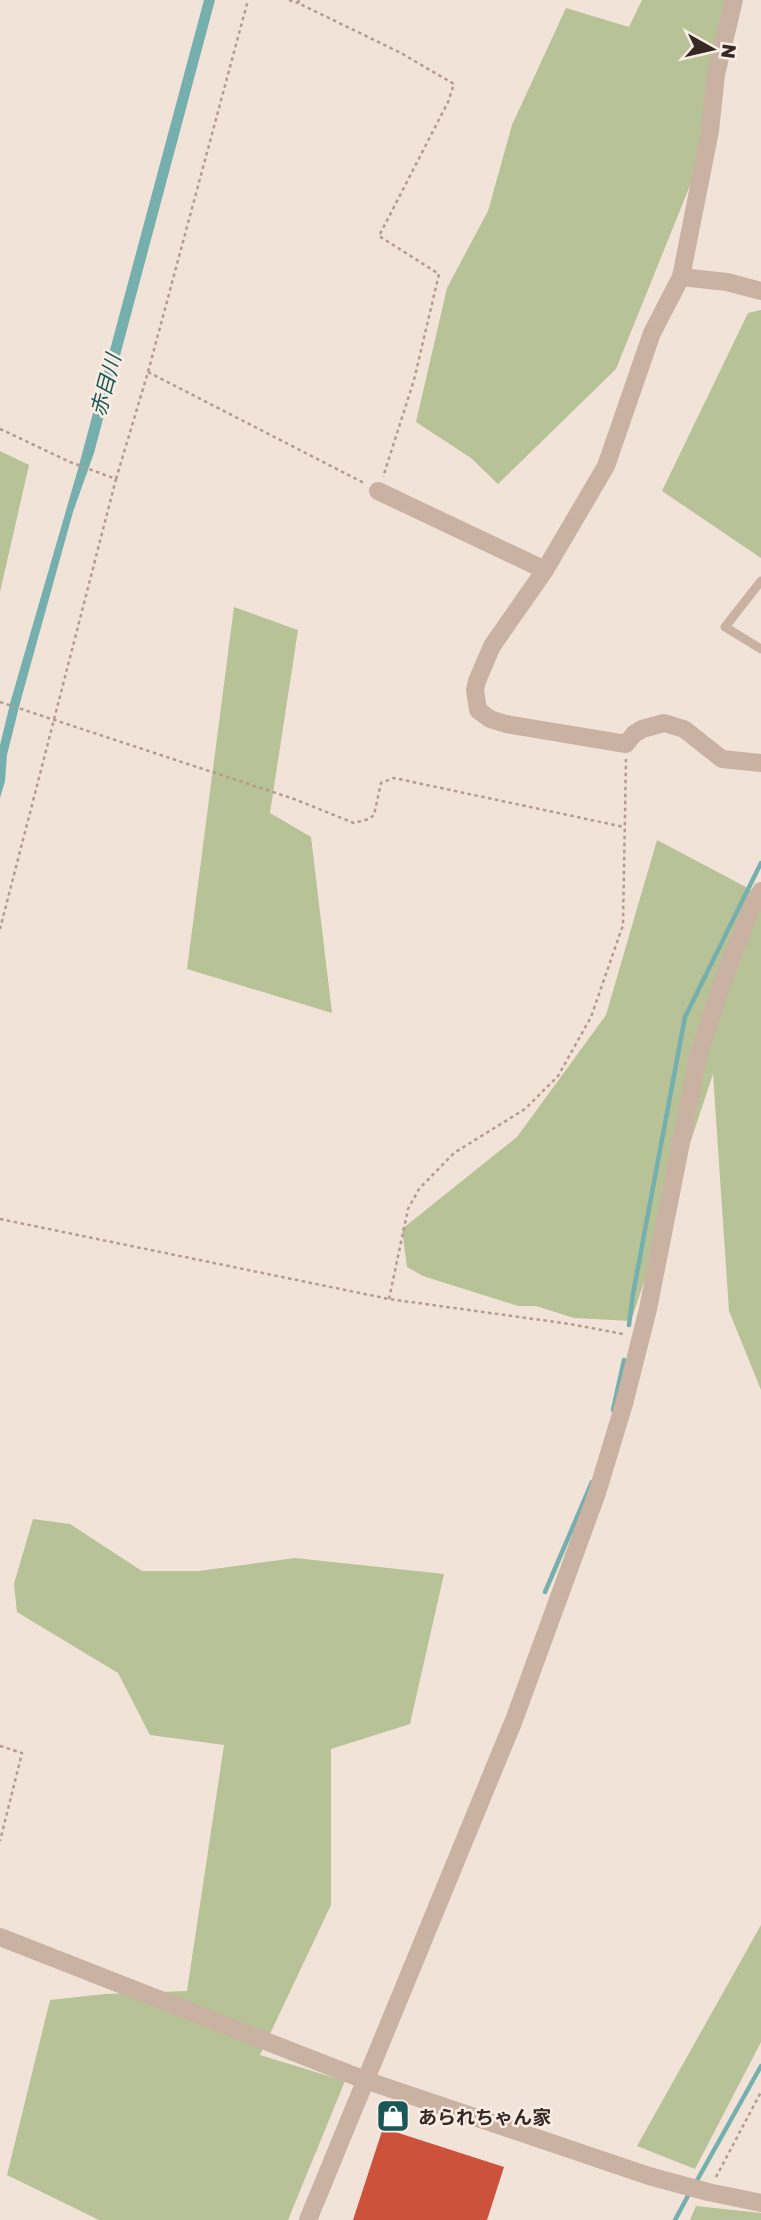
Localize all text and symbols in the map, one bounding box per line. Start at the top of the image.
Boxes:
north arrow [677,14,747,84]
text: N [717,43,742,60]
water label: 赤目川 [84,349,126,419]
shop icon: あられちゃん家 [374,2097,412,2135]
place label: あられちゃん家 [418,2105,551,2128]

